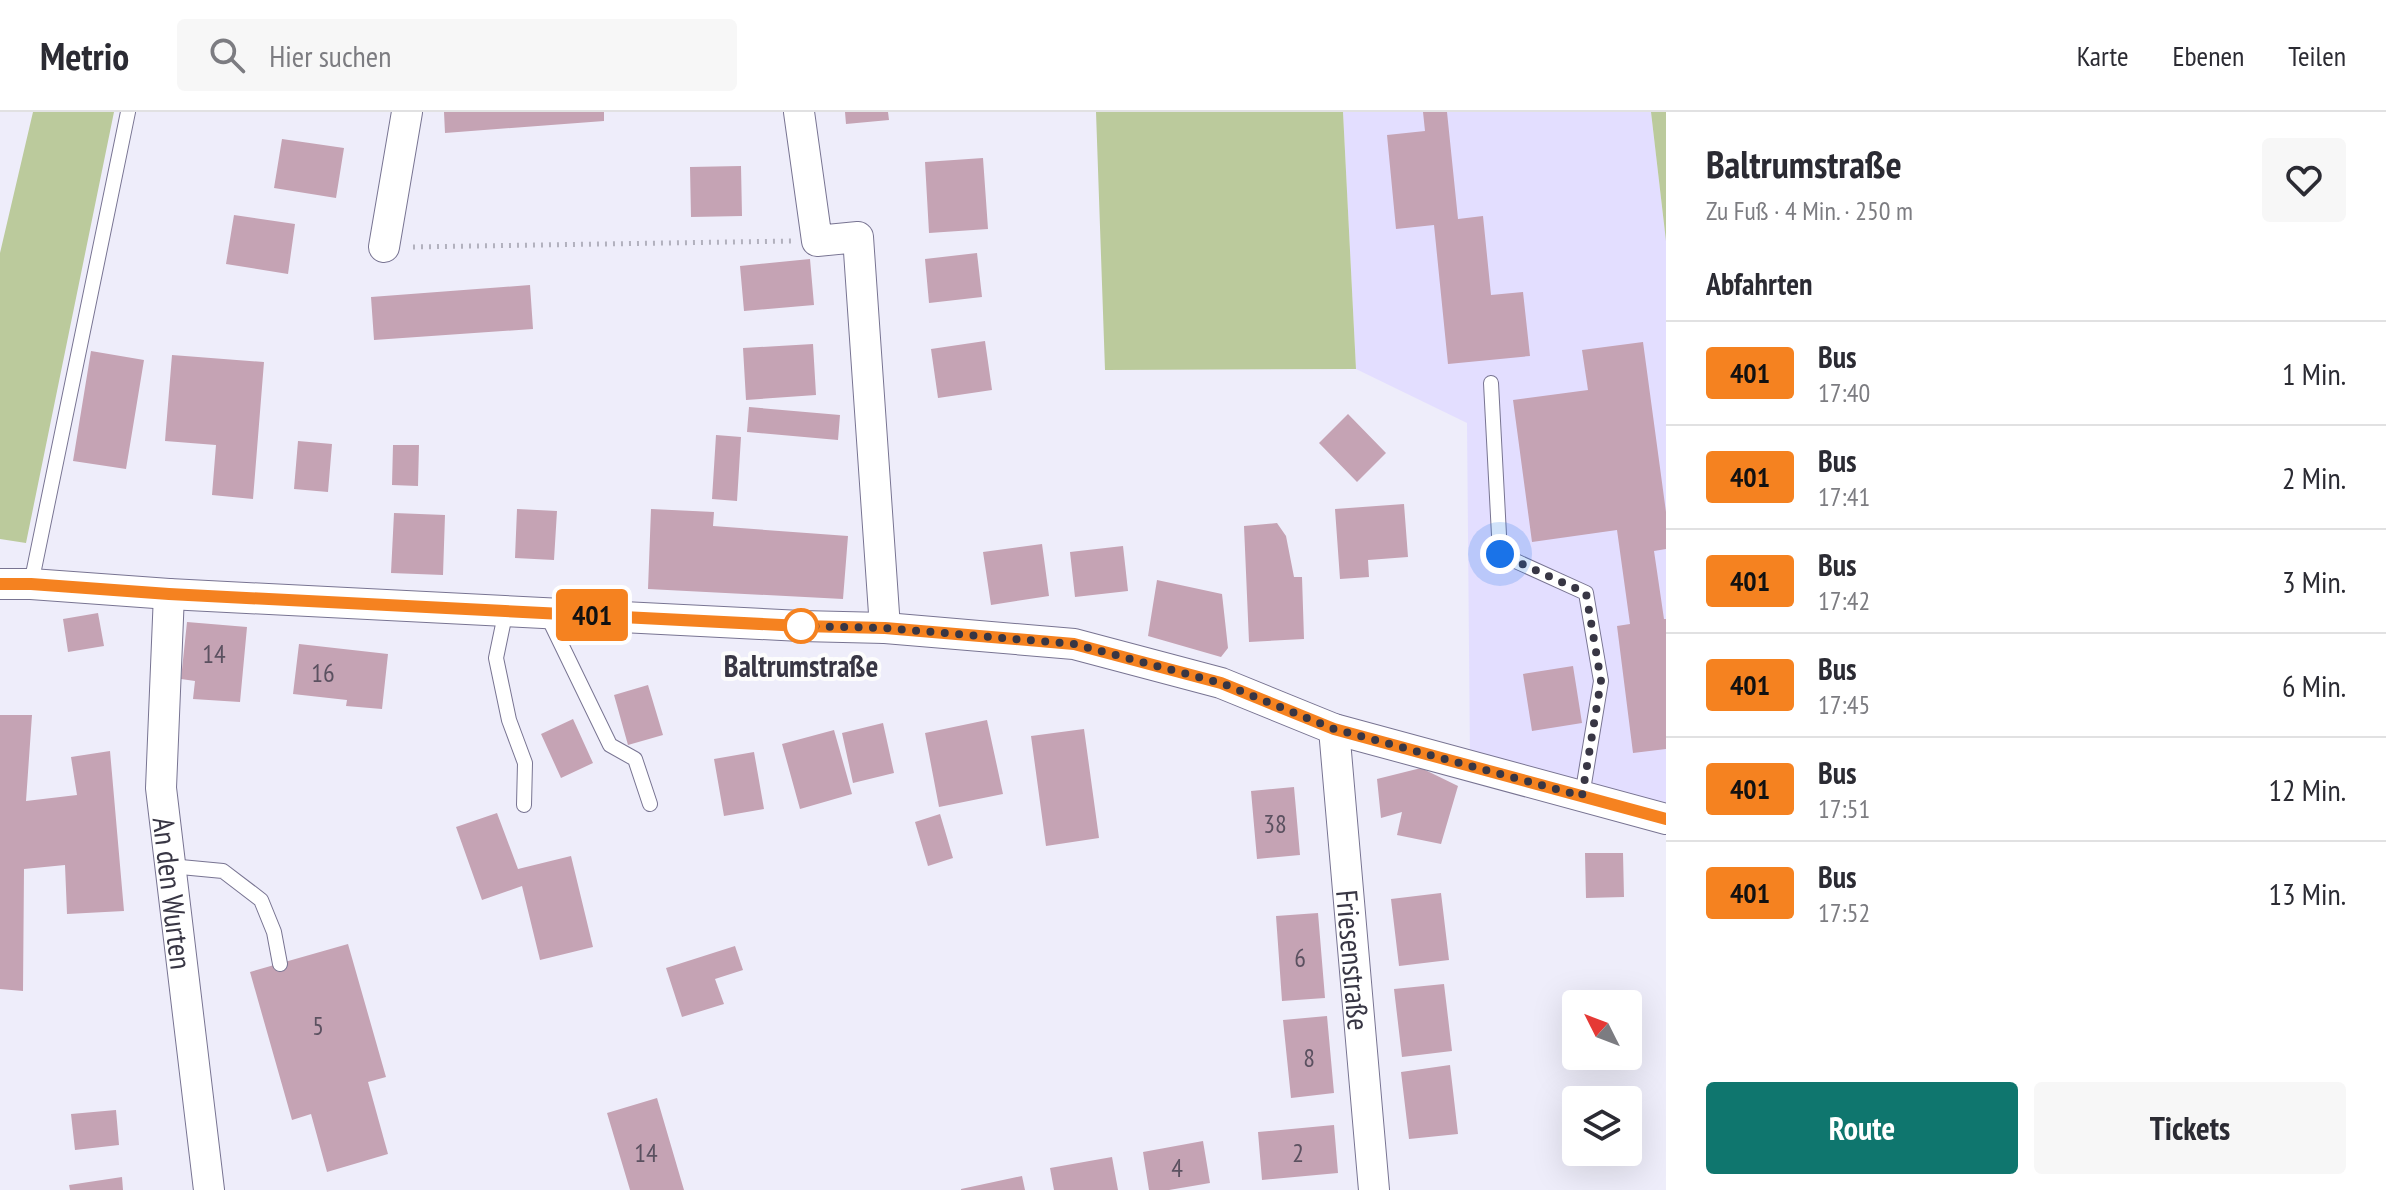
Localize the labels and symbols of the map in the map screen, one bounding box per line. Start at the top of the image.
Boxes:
your location [1480,534,1520,574]
line badge: 401 [546,589,638,641]
marker: Baltrumstraße [784,609,818,643]
house number: 14 [202,637,226,670]
place label: Baltrumstraße [724,646,878,685]
house number: 16 [311,656,335,689]
house number: 38 [1263,807,1287,840]
street label: An den Wurten [145,815,202,971]
street label: Friesenstraße [1329,888,1380,1032]
house number: 6 [1294,941,1306,974]
north arrow [1562,990,1642,1070]
house number: 5 [312,1009,324,1042]
house number: 8 [1303,1041,1315,1074]
house number: 14 [634,1136,658,1169]
house number: 2 [1292,1136,1304,1169]
house number: 4 [1171,1151,1183,1184]

